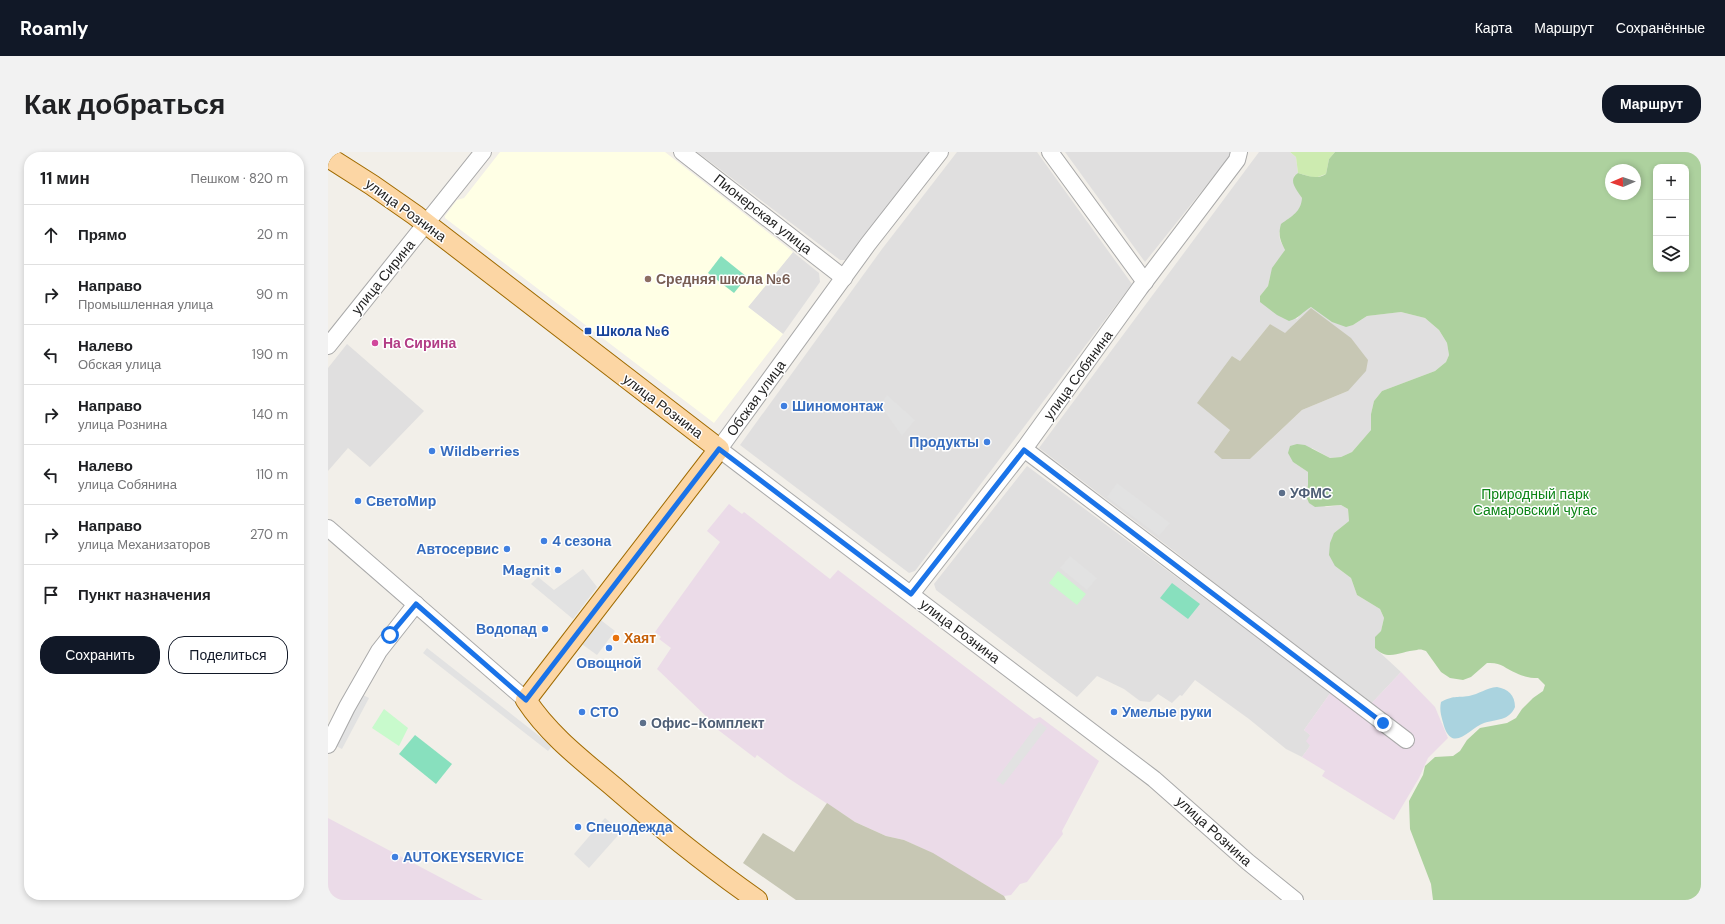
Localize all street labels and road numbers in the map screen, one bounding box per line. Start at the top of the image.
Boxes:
street label: Пионерская улица [710,170,816,258]
street label: улица Рознина [362,174,450,246]
street label: улица Сирина [347,236,419,318]
street label: улица Собянина [1039,326,1117,423]
street label: Обская улица [722,356,790,440]
street label: улица Рознина [619,370,707,442]
street label: улица Рознина [916,595,1004,667]
street label: улица Рознина [1172,792,1256,870]

